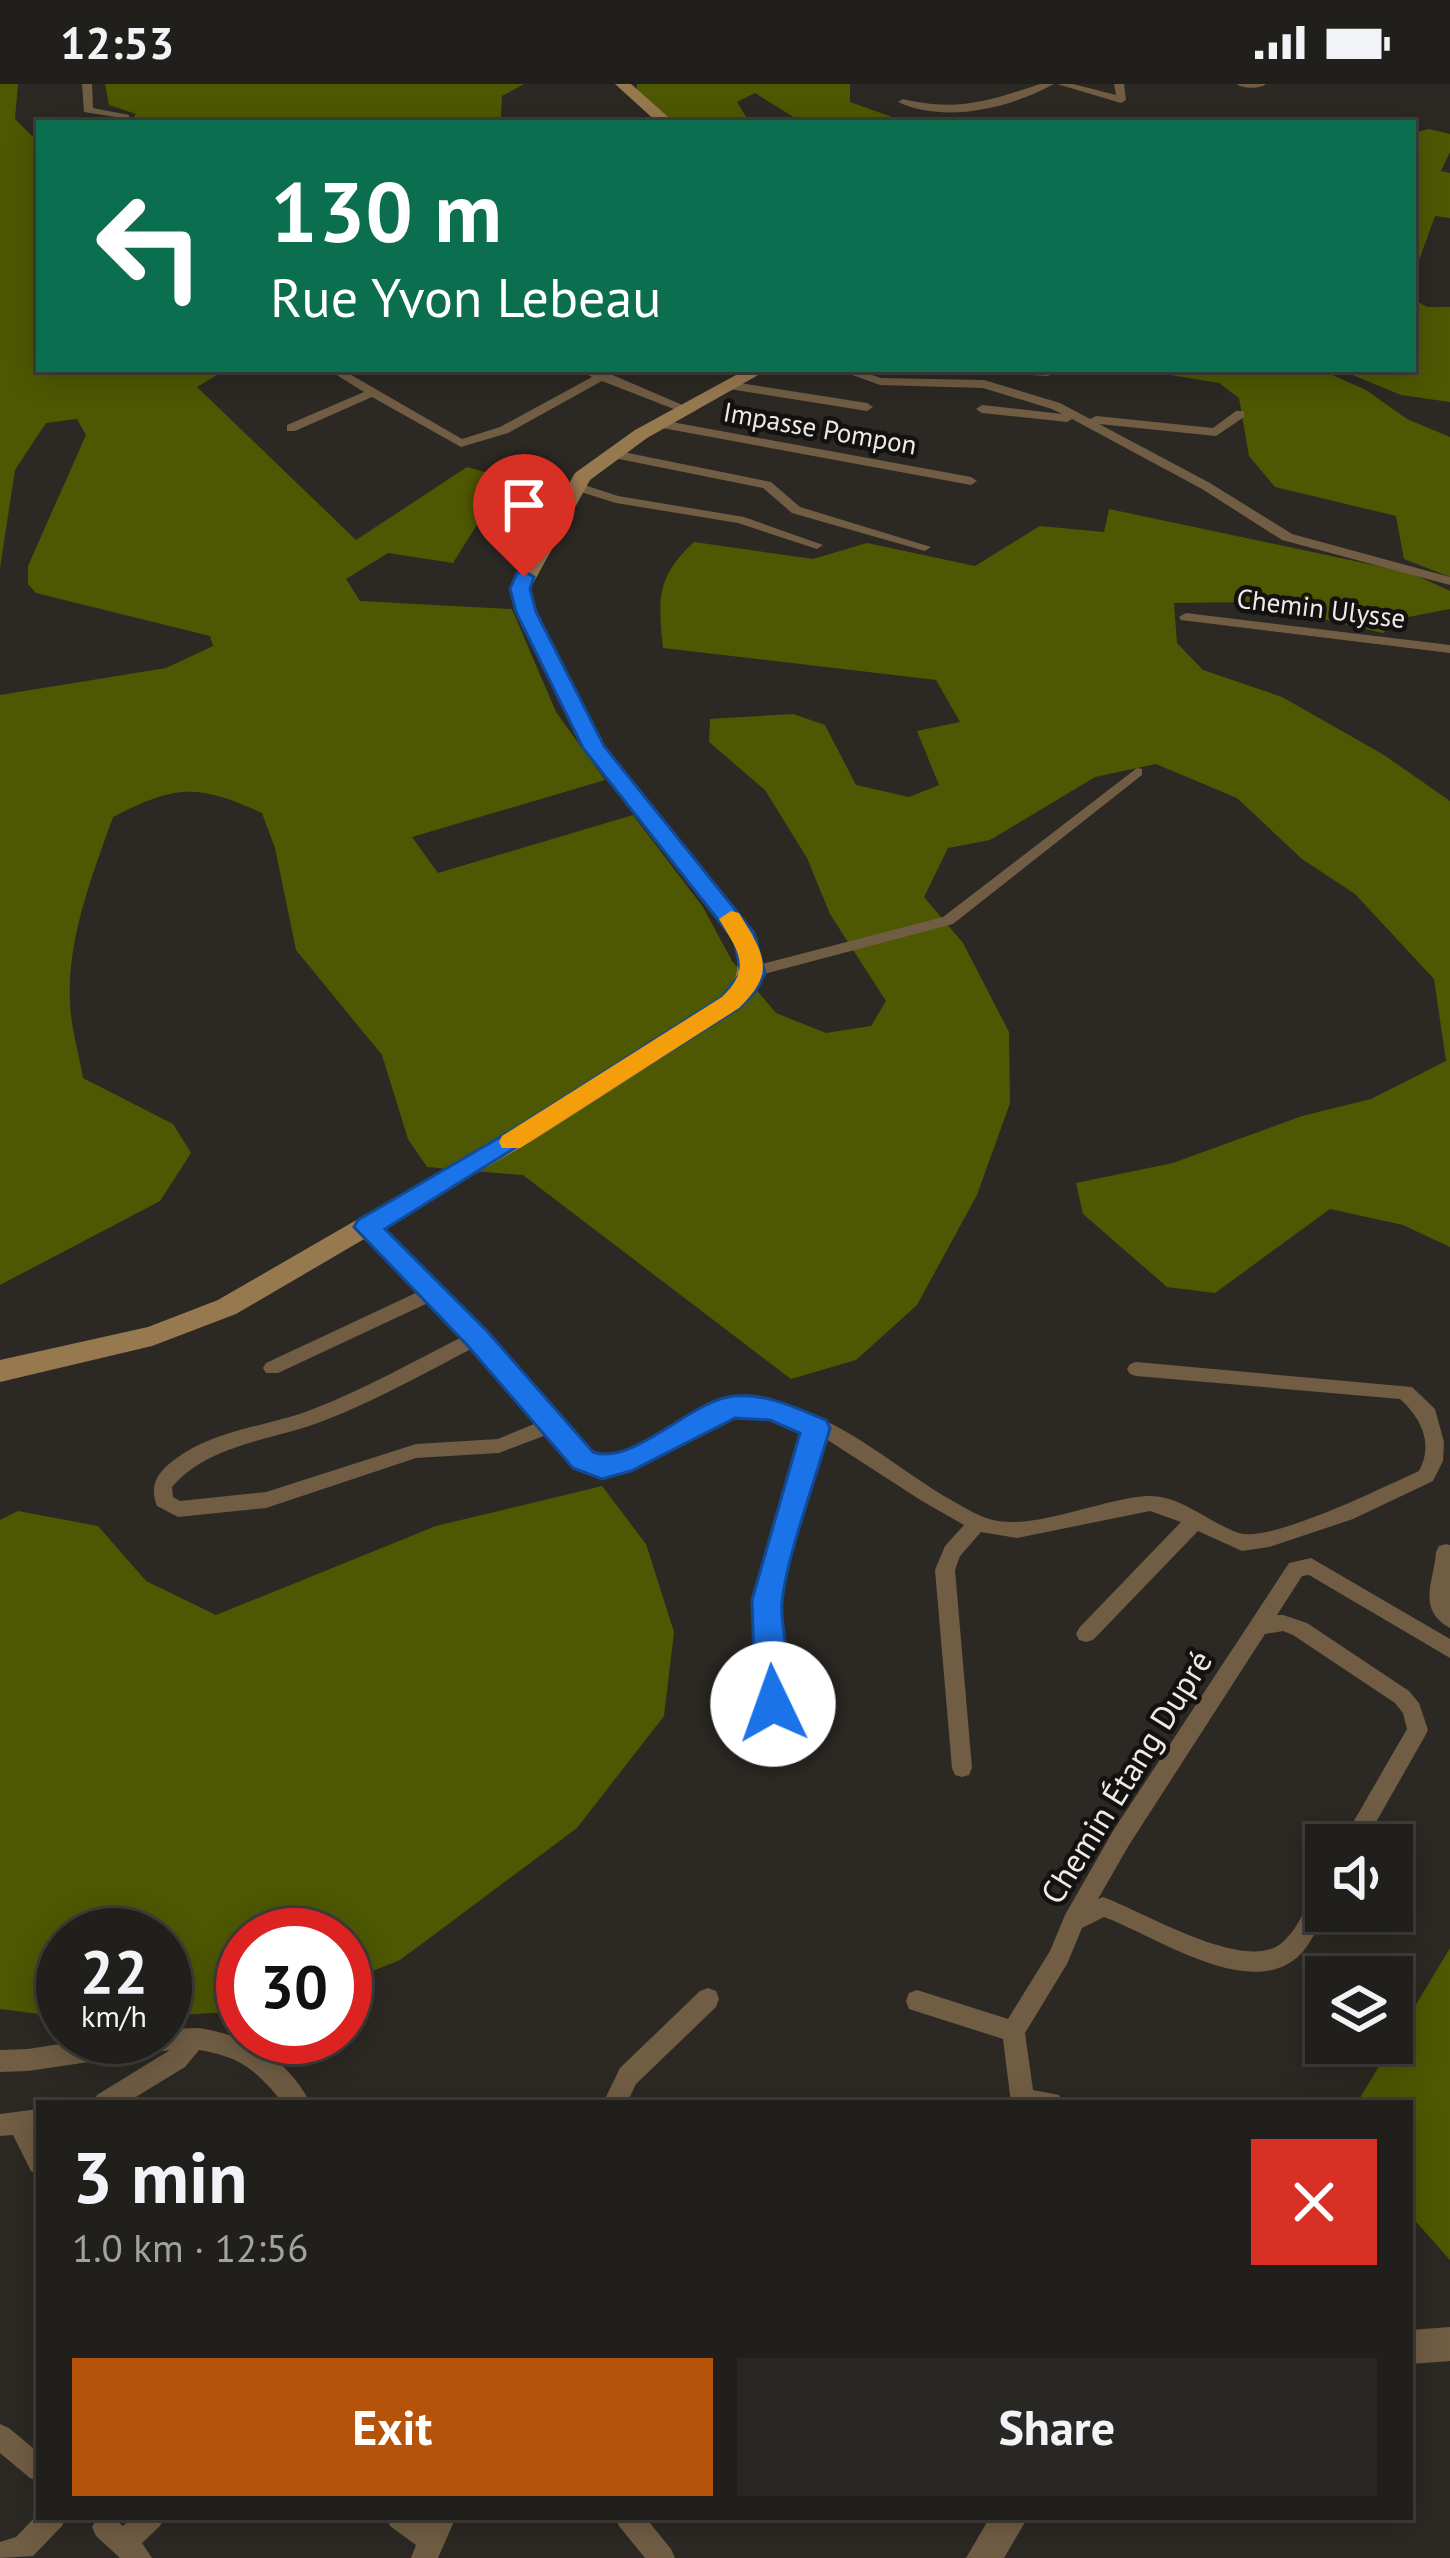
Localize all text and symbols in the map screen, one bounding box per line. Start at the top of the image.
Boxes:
text: 12:53 [60,13,174,71]
text: 130 m [270,156,502,265]
icon: left [72,168,228,324]
text: Rue Yvon Lebeau [270,262,661,332]
street label: Impasse Pompon [721,394,920,462]
pin [473,454,575,577]
icon: arrive [491,472,557,538]
street label: Chemin Ulysse [1235,581,1407,635]
position arrow [710,1641,836,1767]
street label: Chemin Étang Dupré [1030,1642,1221,1912]
map controls [1305,1824,1413,2064]
button: sound [1305,1824,1413,1932]
speed limit sign: 30 [216,1908,372,2064]
text: 22 [80,1932,148,2010]
button: layers [1305,1956,1413,2064]
text: km/h [81,1996,147,2035]
text: 3 min [72,2130,248,2223]
button: close [1251,2139,1377,2265]
text: 1.0 km · 12:56 [72,2222,308,2273]
button: Exit [72,2358,713,2496]
button: Share [737,2358,1377,2496]

